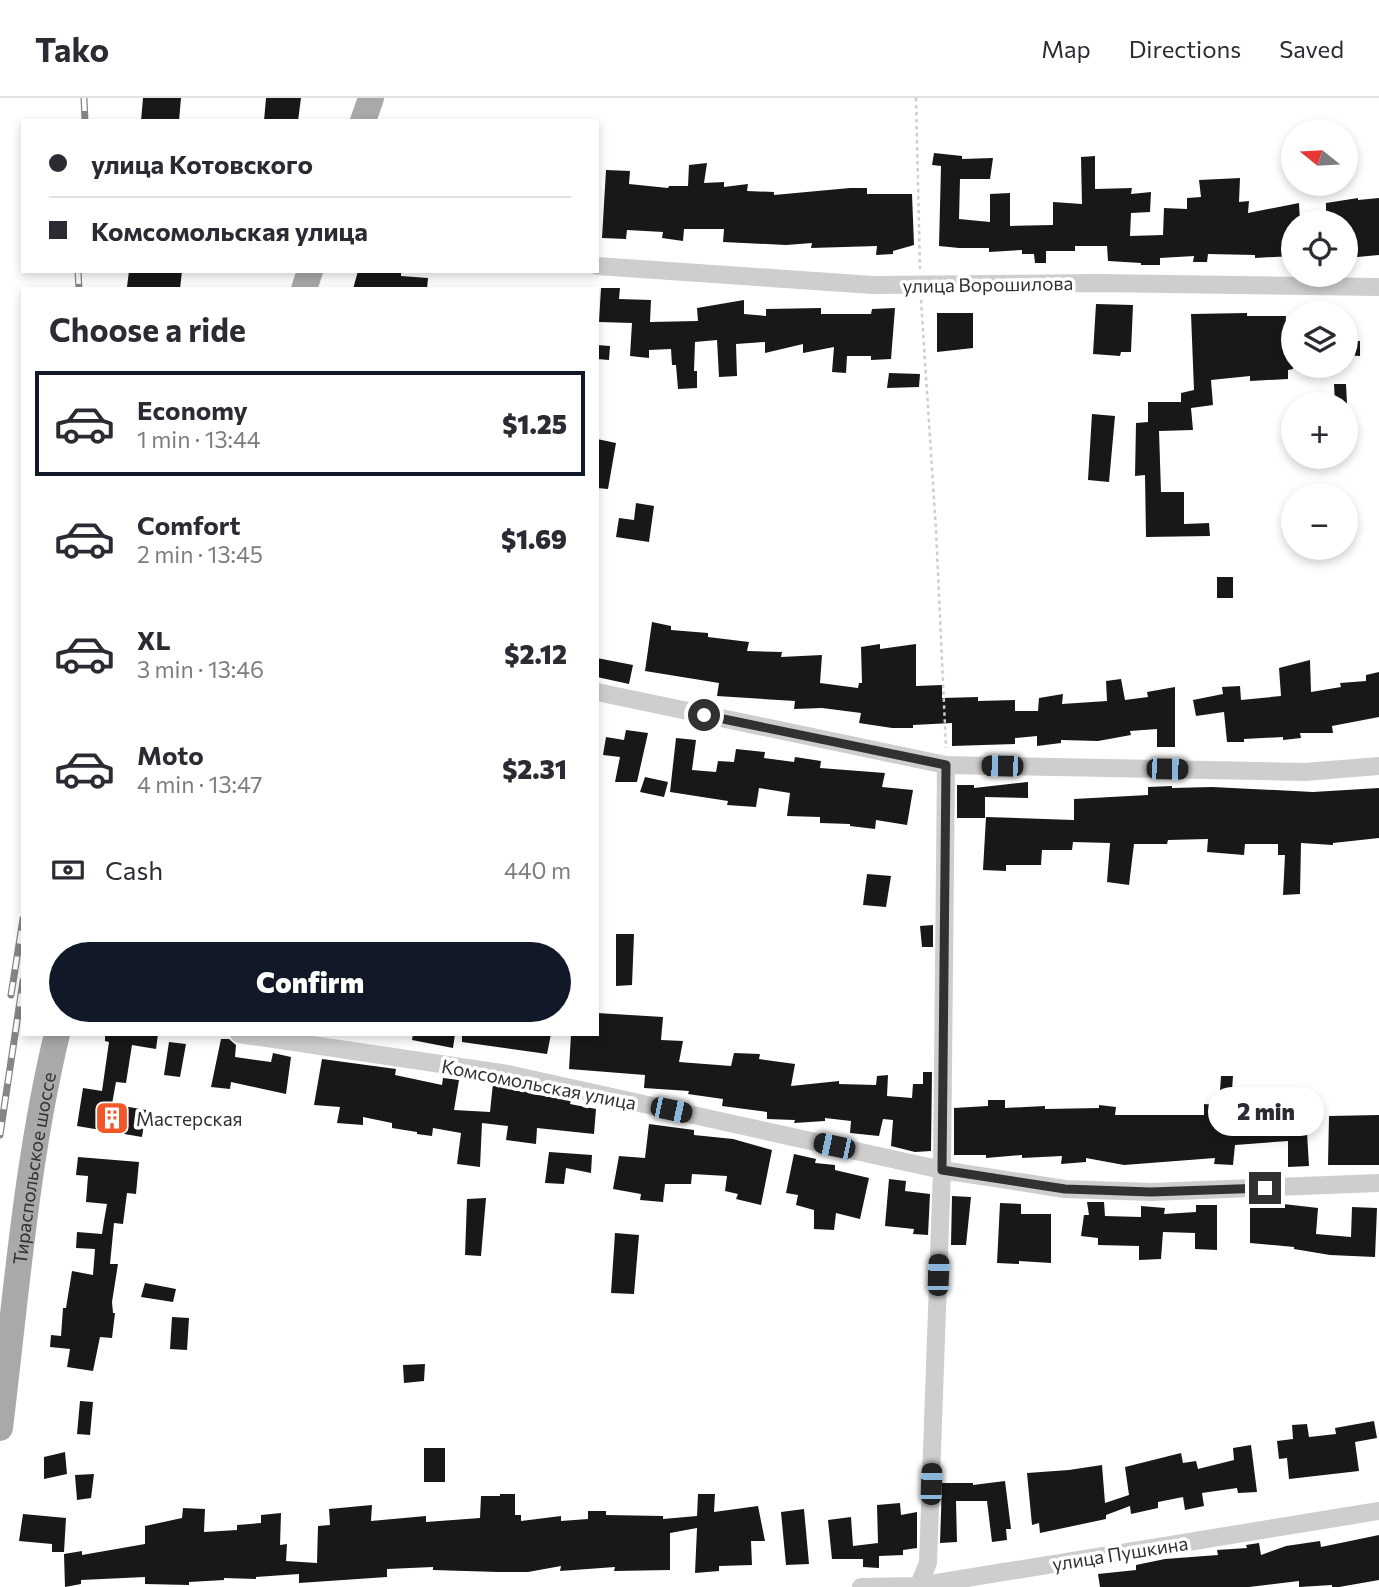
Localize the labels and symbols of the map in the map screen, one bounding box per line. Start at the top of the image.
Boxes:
north arrow [1281,119,1358,196]
street label: улица Ворошилова [902,271,1074,297]
route start [688,699,720,731]
car [981,755,1024,777]
car [1146,758,1189,780]
street label: Комсомольская улица [440,1054,638,1114]
street label: Тираспольское шоссе [7,1070,60,1266]
callout: 2 min [1207,1086,1323,1136]
car [649,1095,694,1125]
building icon: Мастерская [93,1099,131,1137]
place label: Мастерская [136,1107,243,1130]
car [812,1131,857,1161]
route end [1249,1172,1281,1204]
car [927,1254,950,1296]
car [920,1463,943,1505]
street label: улица Пушкина [1050,1531,1190,1575]

